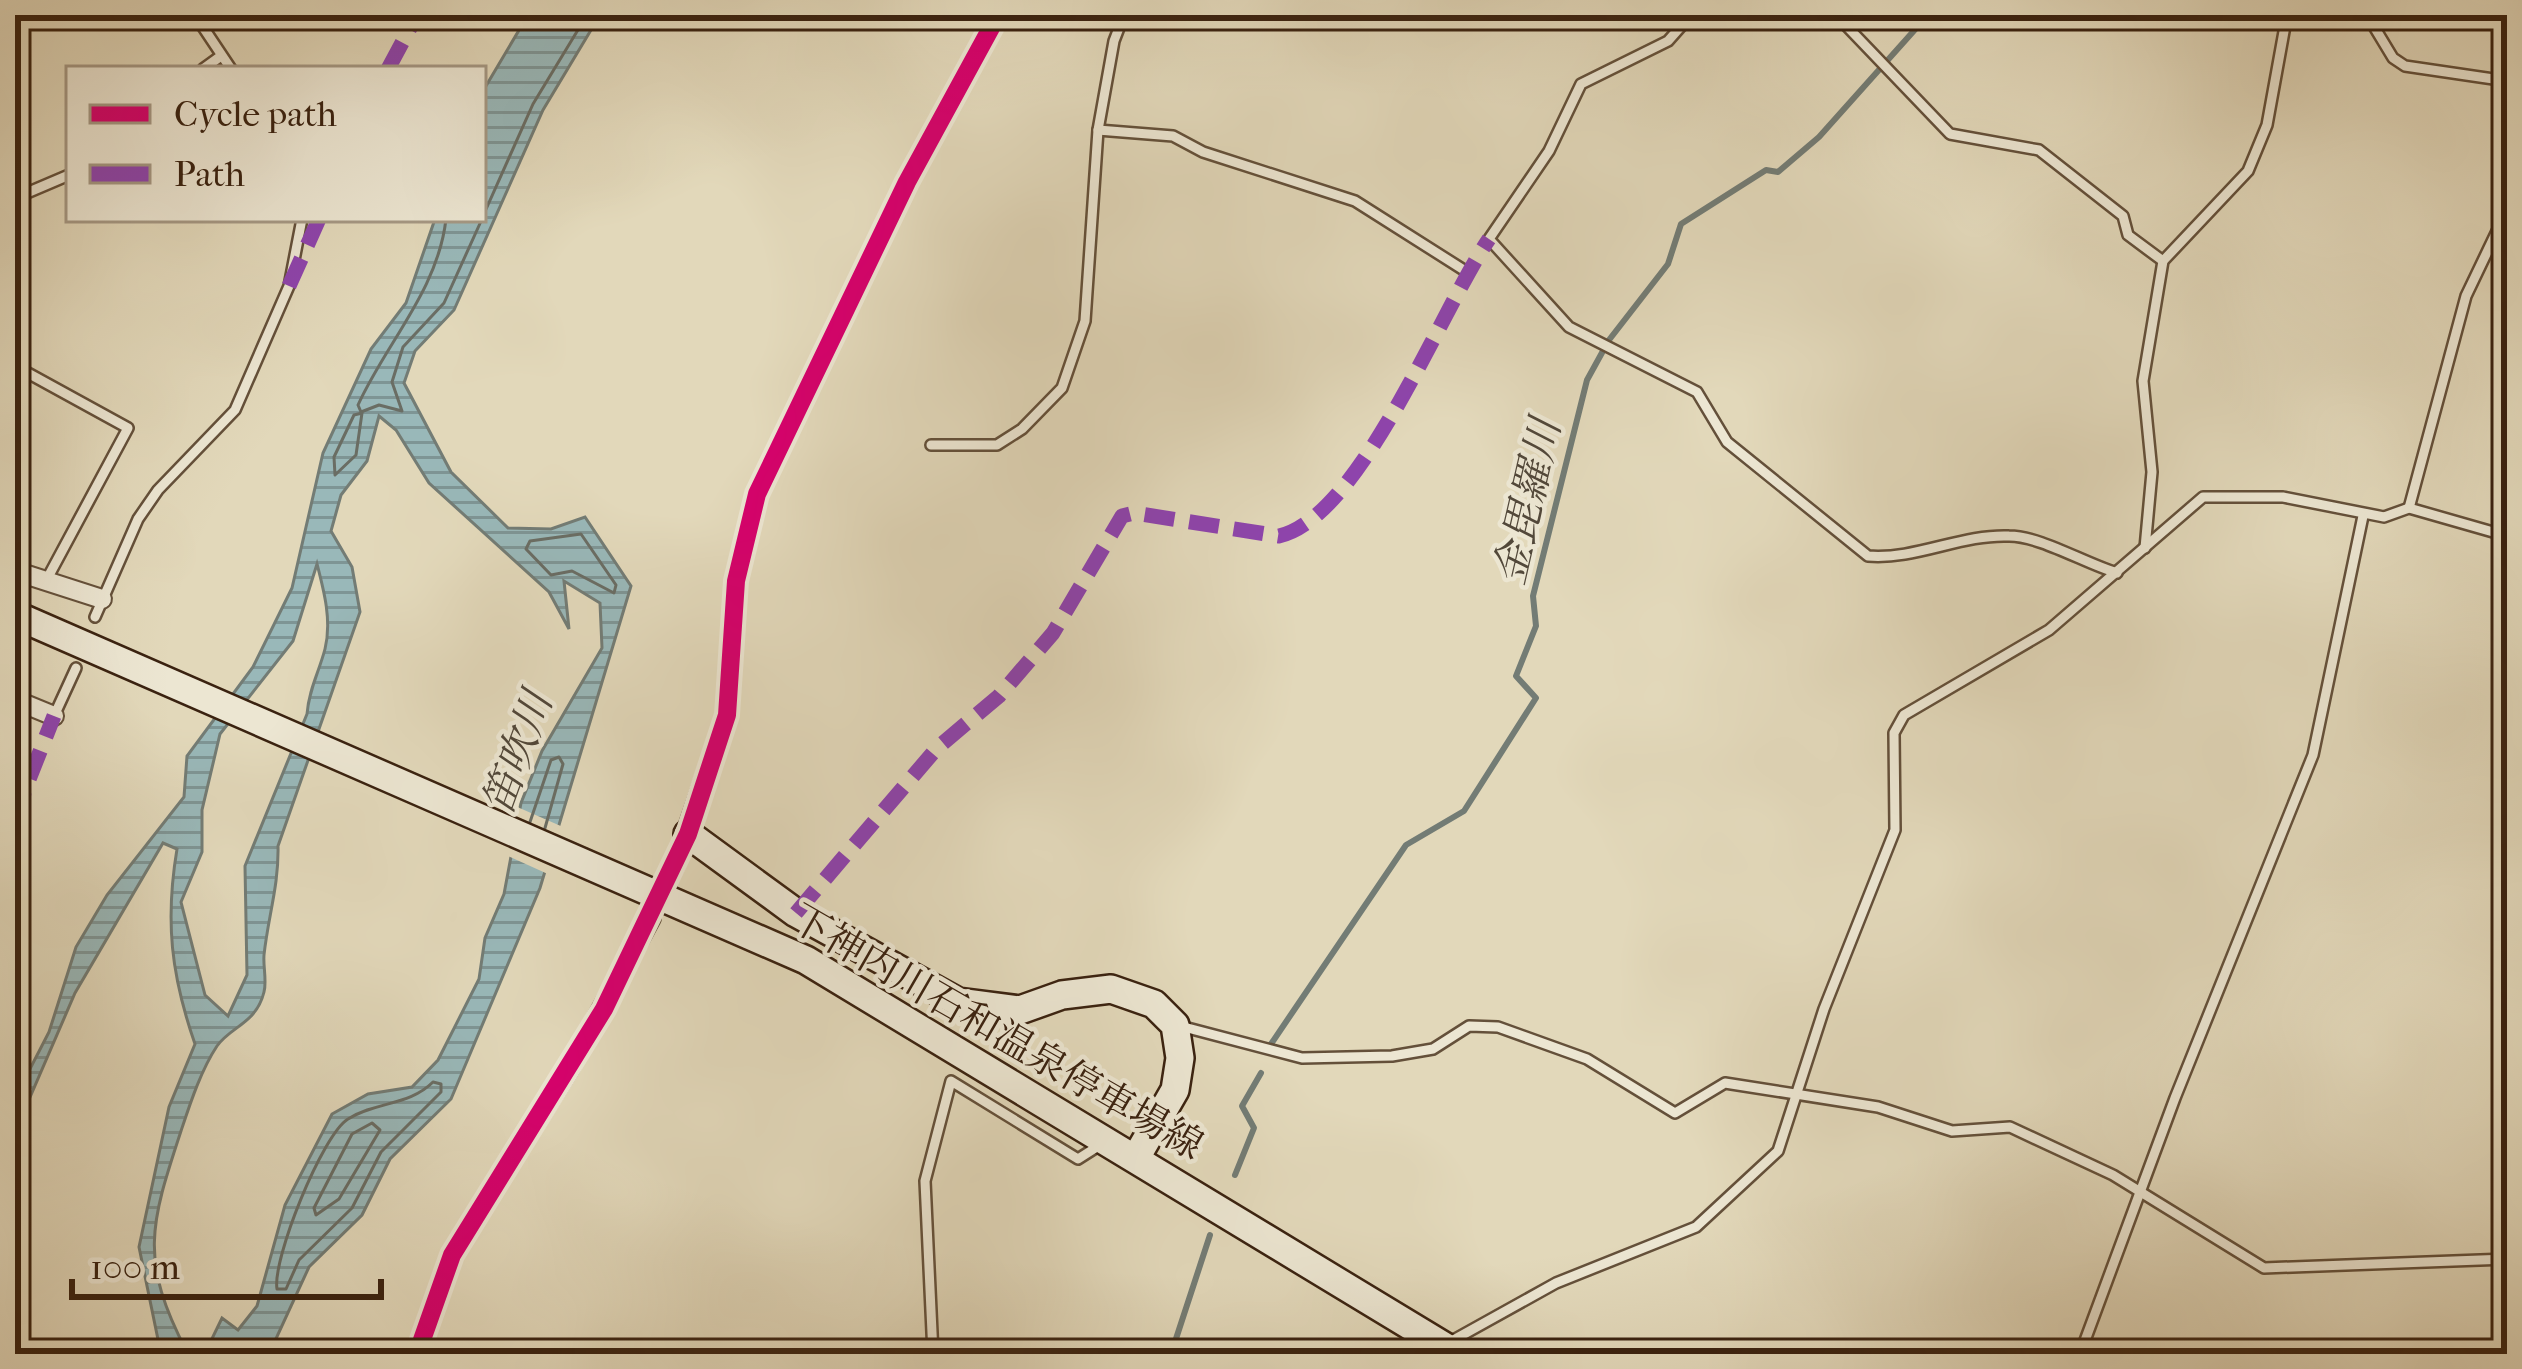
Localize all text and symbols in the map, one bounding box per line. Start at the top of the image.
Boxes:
legend [66,66,486,222]
text: Cycle path [174,93,337,135]
text: Path [174,153,245,195]
water label: 金毘羅川 [1485,411,1572,589]
water label: 笛吹川 [473,682,564,821]
street label: 下神内川石和温泉停車場線 [783,895,1211,1169]
scale bar [72,1225,381,1299]
text: 100 m [90,1246,180,1288]

